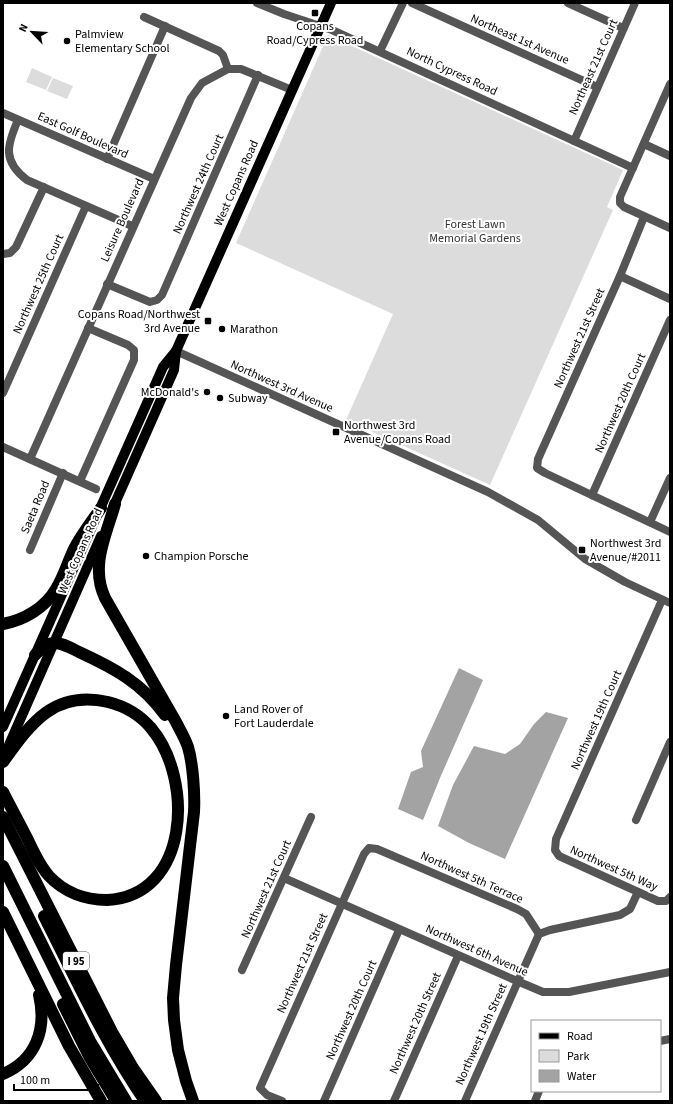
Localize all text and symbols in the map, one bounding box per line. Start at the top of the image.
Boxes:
marker: Copans Road/Cypress Road [310,8,320,18]
street label: Northeast 1st Avenue [468,10,572,69]
north arrow [12,12,52,52]
street label: Northeast 21st Court [565,17,622,118]
place label: Copans Road/Cypress Road [267,18,364,49]
text: N [15,21,32,34]
place label: Palmview Elementary School [75,26,170,57]
marker: Palmview Elementary School [62,36,72,46]
street label: North Cypress Road [404,43,500,100]
street label: East Golf Boulevard [35,108,131,163]
street label: Northwest 24th Court [169,131,228,237]
street label: West Copans Road [210,138,263,229]
street label: Leisure Boulevard [96,176,148,265]
park label: Forest Lawn Memorial Gardens [429,216,521,247]
street label: Northwest 25th Court [9,231,68,337]
street label: Northwest 21st Street [550,285,609,391]
place label: Copans Road/Northwest 3rd Avenue [78,306,200,337]
marker: Copans Road/Northwest 3rd Avenue [203,316,213,326]
place label: Marathon [230,321,278,338]
marker: Marathon [217,324,227,334]
street label: Northwest 20th Court [591,350,650,456]
street label: Northwest 3rd Avenue [228,356,336,417]
place label: McDonald's [141,384,199,401]
marker: McDonald's [202,387,212,397]
place label: Subway [228,390,268,407]
marker: Subway [215,393,225,403]
place label: Northwest 3rd Avenue/Copans Road [344,417,451,448]
marker: Northwest 3rd Avenue/Copans Road [331,427,341,437]
street label: Saeta Road [17,478,54,536]
street label: West Copans Road [54,506,107,597]
place label: Northwest 3rd Avenue/#2011 [590,535,661,566]
marker: Northwest 3rd Avenue/#2011 [577,545,587,555]
place label: Champion Porsche [154,548,249,565]
marker: Champion Porsche [141,551,151,561]
street label: Northwest 19th Court [567,667,626,773]
place label: Land Rover of Fort Lauderdale [234,701,314,732]
marker: Land Rover of Fort Lauderdale [221,711,231,721]
street label: Northwest 21st Court [237,837,296,941]
street label: Northwest 5th Way [567,841,661,896]
street label: Northwest 5th Terrace [418,847,526,908]
street label: Northwest 21st Street [273,910,332,1016]
street label: Northwest 6th Avenue [423,920,531,981]
road number: I 95 [63,952,89,970]
street label: Northwest 20th Court [322,957,381,1063]
street label: Northwest 20th Street [385,970,446,1077]
street label: Northwest 19th Street [451,981,512,1088]
legend [531,1020,661,1092]
text: Road [567,1028,593,1045]
text: Park [567,1048,589,1065]
scale bar [14,1066,98,1092]
text: Water [567,1068,597,1085]
text: 100 m [20,1072,50,1089]

